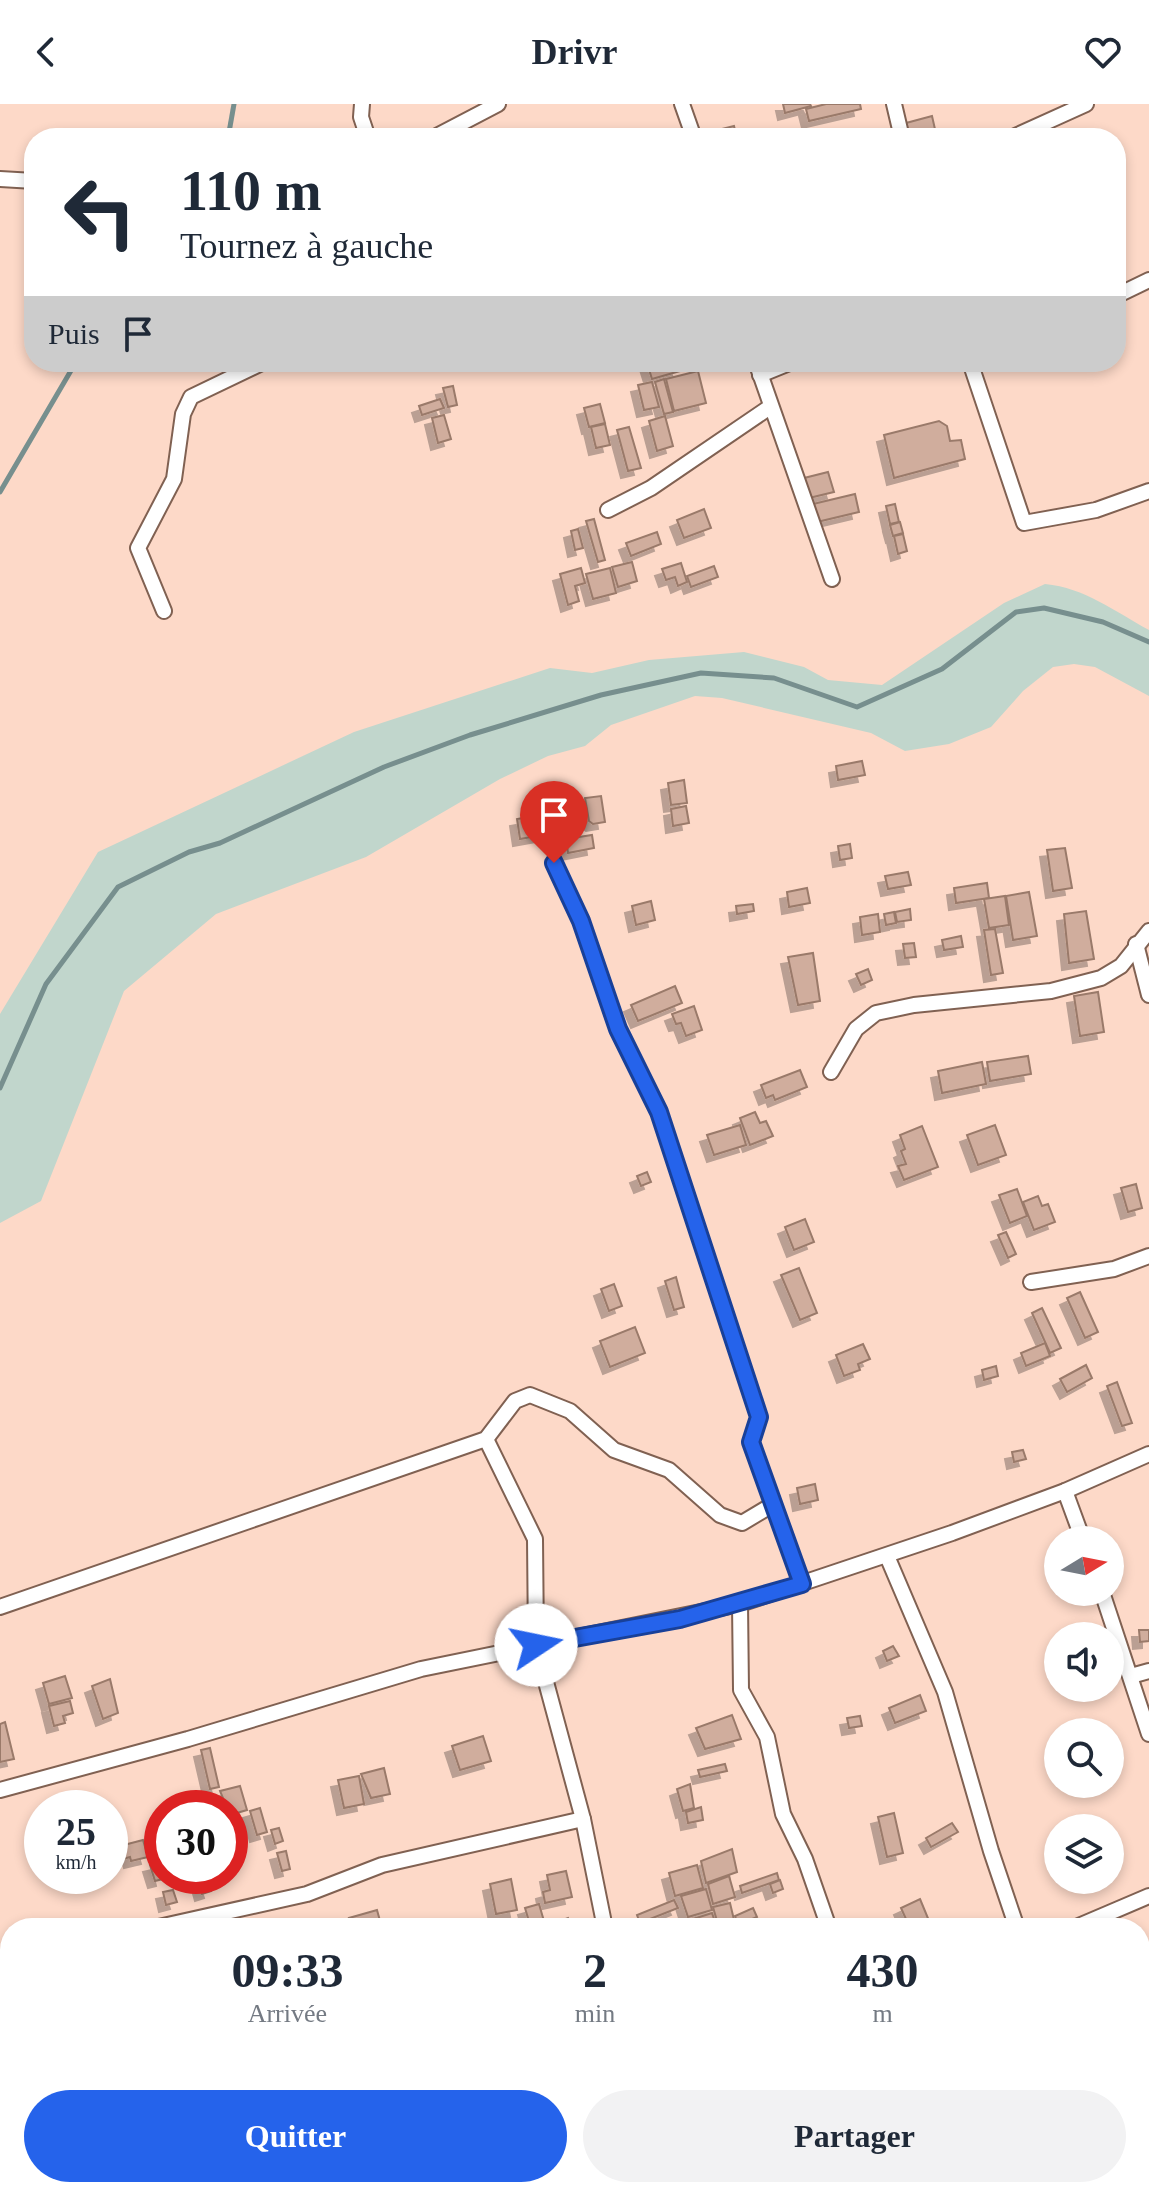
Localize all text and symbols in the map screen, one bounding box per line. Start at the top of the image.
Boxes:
icon: back [24,30,68,74]
icon: heart [1081,30,1125,74]
text: Drivr [532,32,617,72]
icon: left [48,160,152,264]
text: 110 m [180,160,322,222]
text: Tournez à gauche [180,226,433,266]
icon: arrive [116,312,160,356]
text: Puis [48,317,100,350]
pin [520,781,588,863]
icon: arrive [532,793,576,837]
north arrow [1044,1526,1124,1606]
map controls [1044,1526,1124,1894]
position arrow [494,1603,578,1687]
button: sound [1044,1622,1124,1702]
button: search [1044,1718,1124,1798]
speed limit sign: 30 [144,1790,248,1894]
text: 25 [56,1809,96,1854]
button: layers [1044,1814,1124,1894]
text: km/h [55,1851,97,1873]
text: 09:33 [231,1944,343,1997]
text: 2 [583,1944,607,1997]
text: 430 [847,1944,919,1997]
text: Arrivée [248,1999,327,2028]
text: min [575,1999,615,2028]
text: m [872,1999,893,2028]
button: Quitter [24,2090,567,2182]
button: Partager [583,2090,1126,2182]

